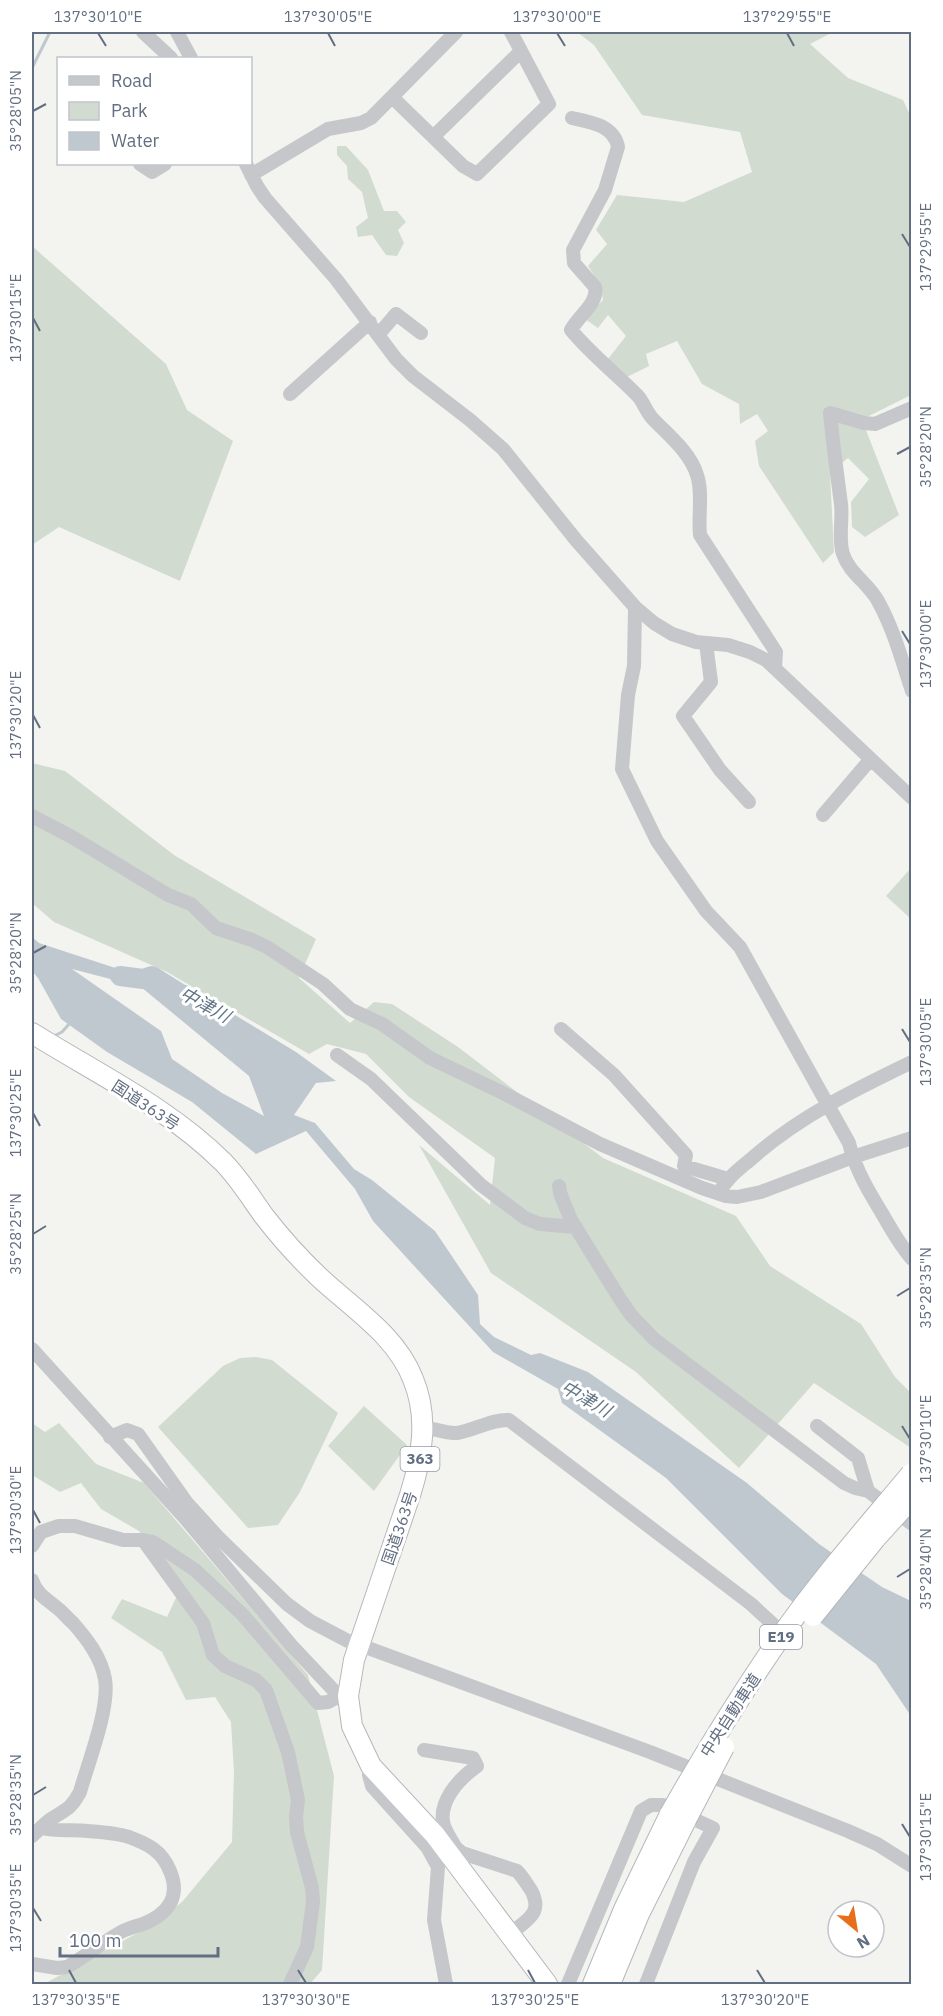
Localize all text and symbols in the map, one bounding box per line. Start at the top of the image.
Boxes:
text: 137°30'10"E [54,7,142,26]
text: 137°30'05"E [284,7,372,26]
text: 137°30'00"E [513,7,601,26]
text: 137°29'55"E [743,7,831,26]
legend [57,57,252,165]
text: Road [111,69,152,92]
text: 35°28'05"N [6,70,25,152]
text: Park [111,99,148,122]
text: Water [111,129,160,152]
text: 137°29'55"E [916,203,935,291]
text: 137°30'15"E [6,274,25,362]
text: 35°28'20"N [916,406,935,488]
text: 137°30'00"E [916,600,935,688]
text: 137°30'20"E [6,671,25,759]
text: 35°28'20"N [6,912,25,994]
water label: 中津川 [176,981,236,1029]
text: 137°30'05"E [916,998,935,1086]
text: 137°30'25"E [6,1069,25,1157]
street label: 国道363号 [108,1076,184,1134]
text: 35°28'25"N [6,1193,25,1275]
text: 35°28'35"N [916,1247,935,1329]
water label: 中津川 [557,1375,617,1423]
text: 137°30'10"E [916,1395,935,1483]
road number: 363 [400,1447,440,1471]
text: 137°30'30"E [6,1466,25,1554]
street label: 国道363号 [377,1488,421,1568]
text: 35°28'40"N [916,1528,935,1610]
road number: E19 [760,1625,802,1649]
street label: 中央自動車道 [695,1669,765,1761]
text: 35°28'35"N [6,1754,25,1836]
text: 137°30'15"E [916,1793,935,1881]
text: 137°30'35"E [6,1864,25,1952]
north arrow [826,1899,886,1959]
scale bar [60,1920,218,1958]
text: 100 m [69,1929,121,1952]
text: N [853,1930,874,1954]
text: 137°30'35"E [32,1990,120,2009]
text: 137°30'30"E [262,1990,350,2009]
text: 137°30'25"E [491,1990,579,2009]
text: 137°30'20"E [721,1990,809,2009]

